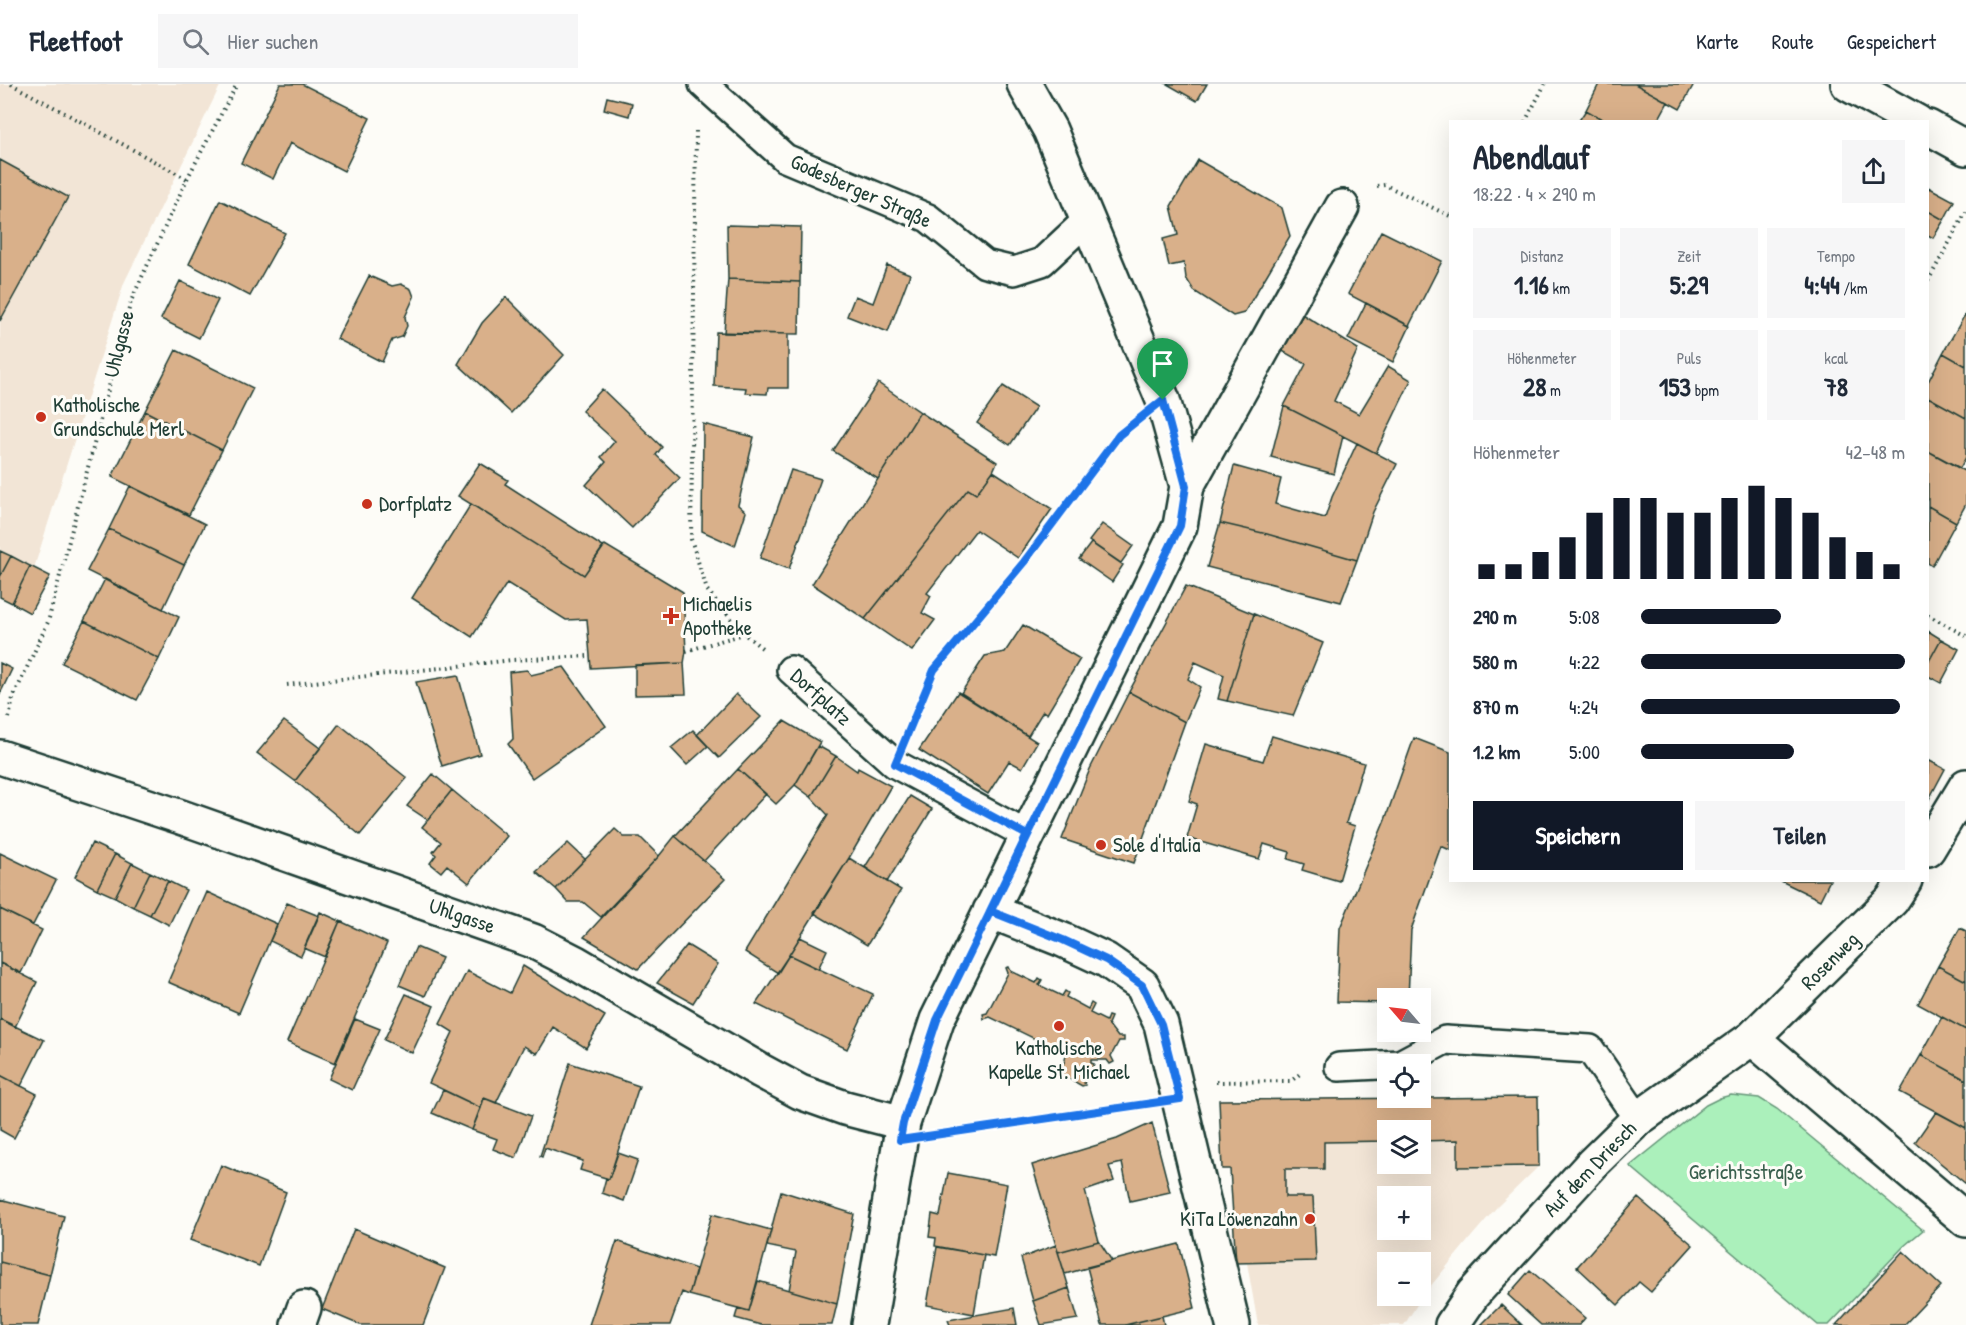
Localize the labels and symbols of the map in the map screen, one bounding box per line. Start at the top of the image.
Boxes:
street label: Godesberger Straße [786,146,936,235]
street label: Uhlgasse [96,307,141,380]
pin [1137,338,1188,400]
place label: Katholische Grundschule Merl [53,390,184,443]
marker: Katholische Grundschule Merl [34,410,48,424]
place label: Dorfplatz [379,489,452,518]
marker: Dorfplatz [360,497,374,511]
place label: Michaelis Apotheke [683,589,752,642]
marker: Michaelis Apotheke [664,609,678,623]
street label: Dorfplatz [784,661,858,732]
place label: Sole d'Italia [1113,830,1200,859]
marker: Sole d'Italia [1094,838,1108,852]
street label: Uhlgasse [425,891,499,940]
street label: Rosenweg [1794,925,1865,996]
north arrow [1377,988,1431,1042]
marker: Katholische Kapelle St. Michael [1052,1019,1066,1033]
place label: Katholische Kapelle St. Michael [988,1033,1130,1086]
street label: Auf dem Driesch [1537,1114,1643,1223]
park label: Gerichtsstraße [1689,1157,1803,1186]
place label: KiTa Löwenzahn [1180,1204,1298,1233]
marker: KiTa Löwenzahn [1303,1212,1317,1226]

